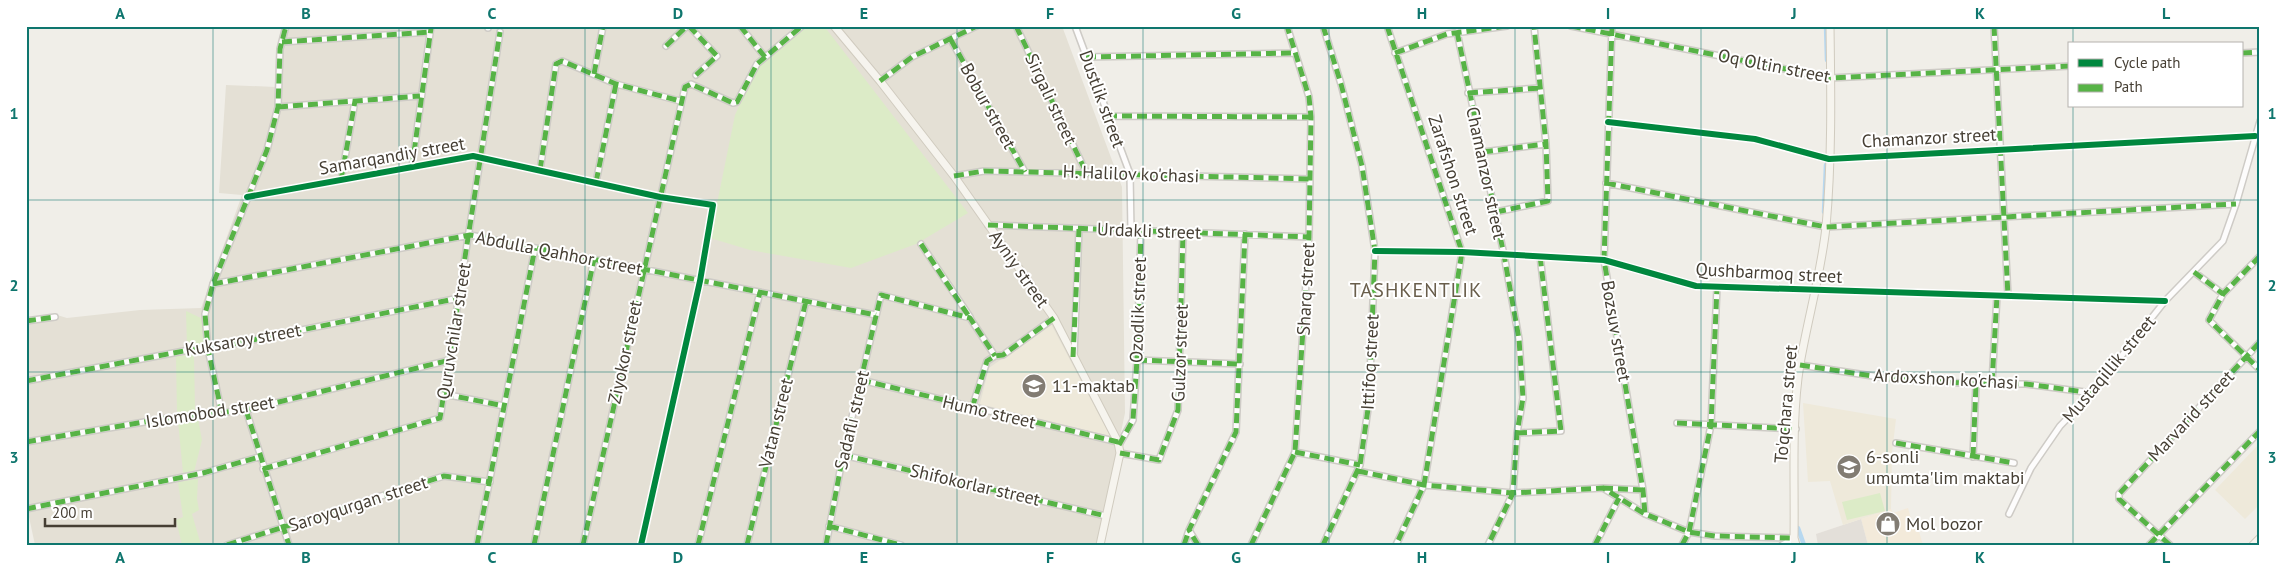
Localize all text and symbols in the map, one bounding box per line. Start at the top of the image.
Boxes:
text: A [115,3,125,23]
text: B [301,3,311,23]
text: C [488,3,497,23]
text: D [673,3,683,23]
text: E [860,3,868,23]
text: F [1046,3,1054,23]
text: G [1231,3,1241,23]
text: H [1417,3,1427,23]
text: I [1606,3,1610,23]
text: J [1790,3,1797,23]
text: K [1975,3,1985,23]
text: L [2162,3,2171,23]
legend [2068,42,2244,108]
street label: Oq Oltin street [1716,43,1832,88]
street label: Dustlik street [1074,47,1131,151]
street label: Sirgali street [1020,50,1083,148]
text: Cycle path [2114,53,2180,72]
street label: Bobur street [955,59,1021,153]
text: Path [2114,77,2143,96]
text: 1 [9,103,19,123]
text: 1 [2267,103,2277,123]
street label: Chamanzor street [1461,105,1512,241]
street label: Zarafshon street [1423,112,1484,238]
street label: Chamanzor street [1861,122,1997,153]
street label: Samarqandiy street [317,131,467,180]
street label: H. Halilov ko'chasi [1062,160,1200,187]
street label: Urdakli street [1097,217,1201,244]
street label: Abdulla Qahhor street [474,225,644,280]
street label: Ayniy street [984,225,1054,312]
street label: Sharq street [1292,242,1319,336]
street label: Ozodlik street [1124,257,1151,363]
street label: Qushbarmoq street [1695,257,1843,288]
street label: Quruvchilar street [431,261,476,401]
text: 2 [9,275,19,295]
text: 2 [2267,275,2277,295]
district label: TASHKENTLIK [1350,277,1482,303]
street label: Bozsuv street [1596,279,1637,383]
street label: Ziyokor street [602,298,647,406]
street label: Gulzor street [1166,303,1193,403]
street label: Mustaqillik street [2057,310,2160,427]
street label: Ittifoq street [1356,313,1383,410]
street label: Kuksaroy street [183,318,303,361]
street label: To'qchara street [1769,344,1802,464]
street label: Ardoxshon ko'chasi [1873,363,2019,394]
street label: Marvarid street [2143,365,2239,466]
street label: Sadafli street [829,368,874,472]
school or university icon: 11-maktab [1021,373,1047,399]
place label: 11-maktab [1052,374,1135,397]
street label: Vatan street [753,375,798,471]
street label: Islomobod street [144,390,276,433]
street label: Humo street [940,390,1038,433]
place label: 6-sonli umumta'lim maktabi [1866,445,2025,489]
text: 3 [9,447,19,467]
text: 3 [2267,447,2277,467]
school or university icon: 6-sonli umumta'lim maktabi [1836,454,1862,480]
street label: Shifokorlar street [908,458,1042,511]
street label: Saroyqurgan street [285,470,430,537]
scale bar [45,496,175,528]
text: 200 m [52,503,93,522]
shop icon: Mol bozor [1875,511,1901,537]
place label: Mol bozor [1906,512,1983,535]
text: A [115,547,125,567]
text: B [301,547,311,567]
text: C [488,547,497,567]
text: D [673,547,683,567]
text: E [860,547,868,567]
text: F [1046,547,1054,567]
text: G [1231,547,1241,567]
text: H [1417,547,1427,567]
text: I [1606,547,1610,567]
text: J [1790,547,1797,567]
text: K [1975,547,1985,567]
text: L [2162,547,2171,567]

